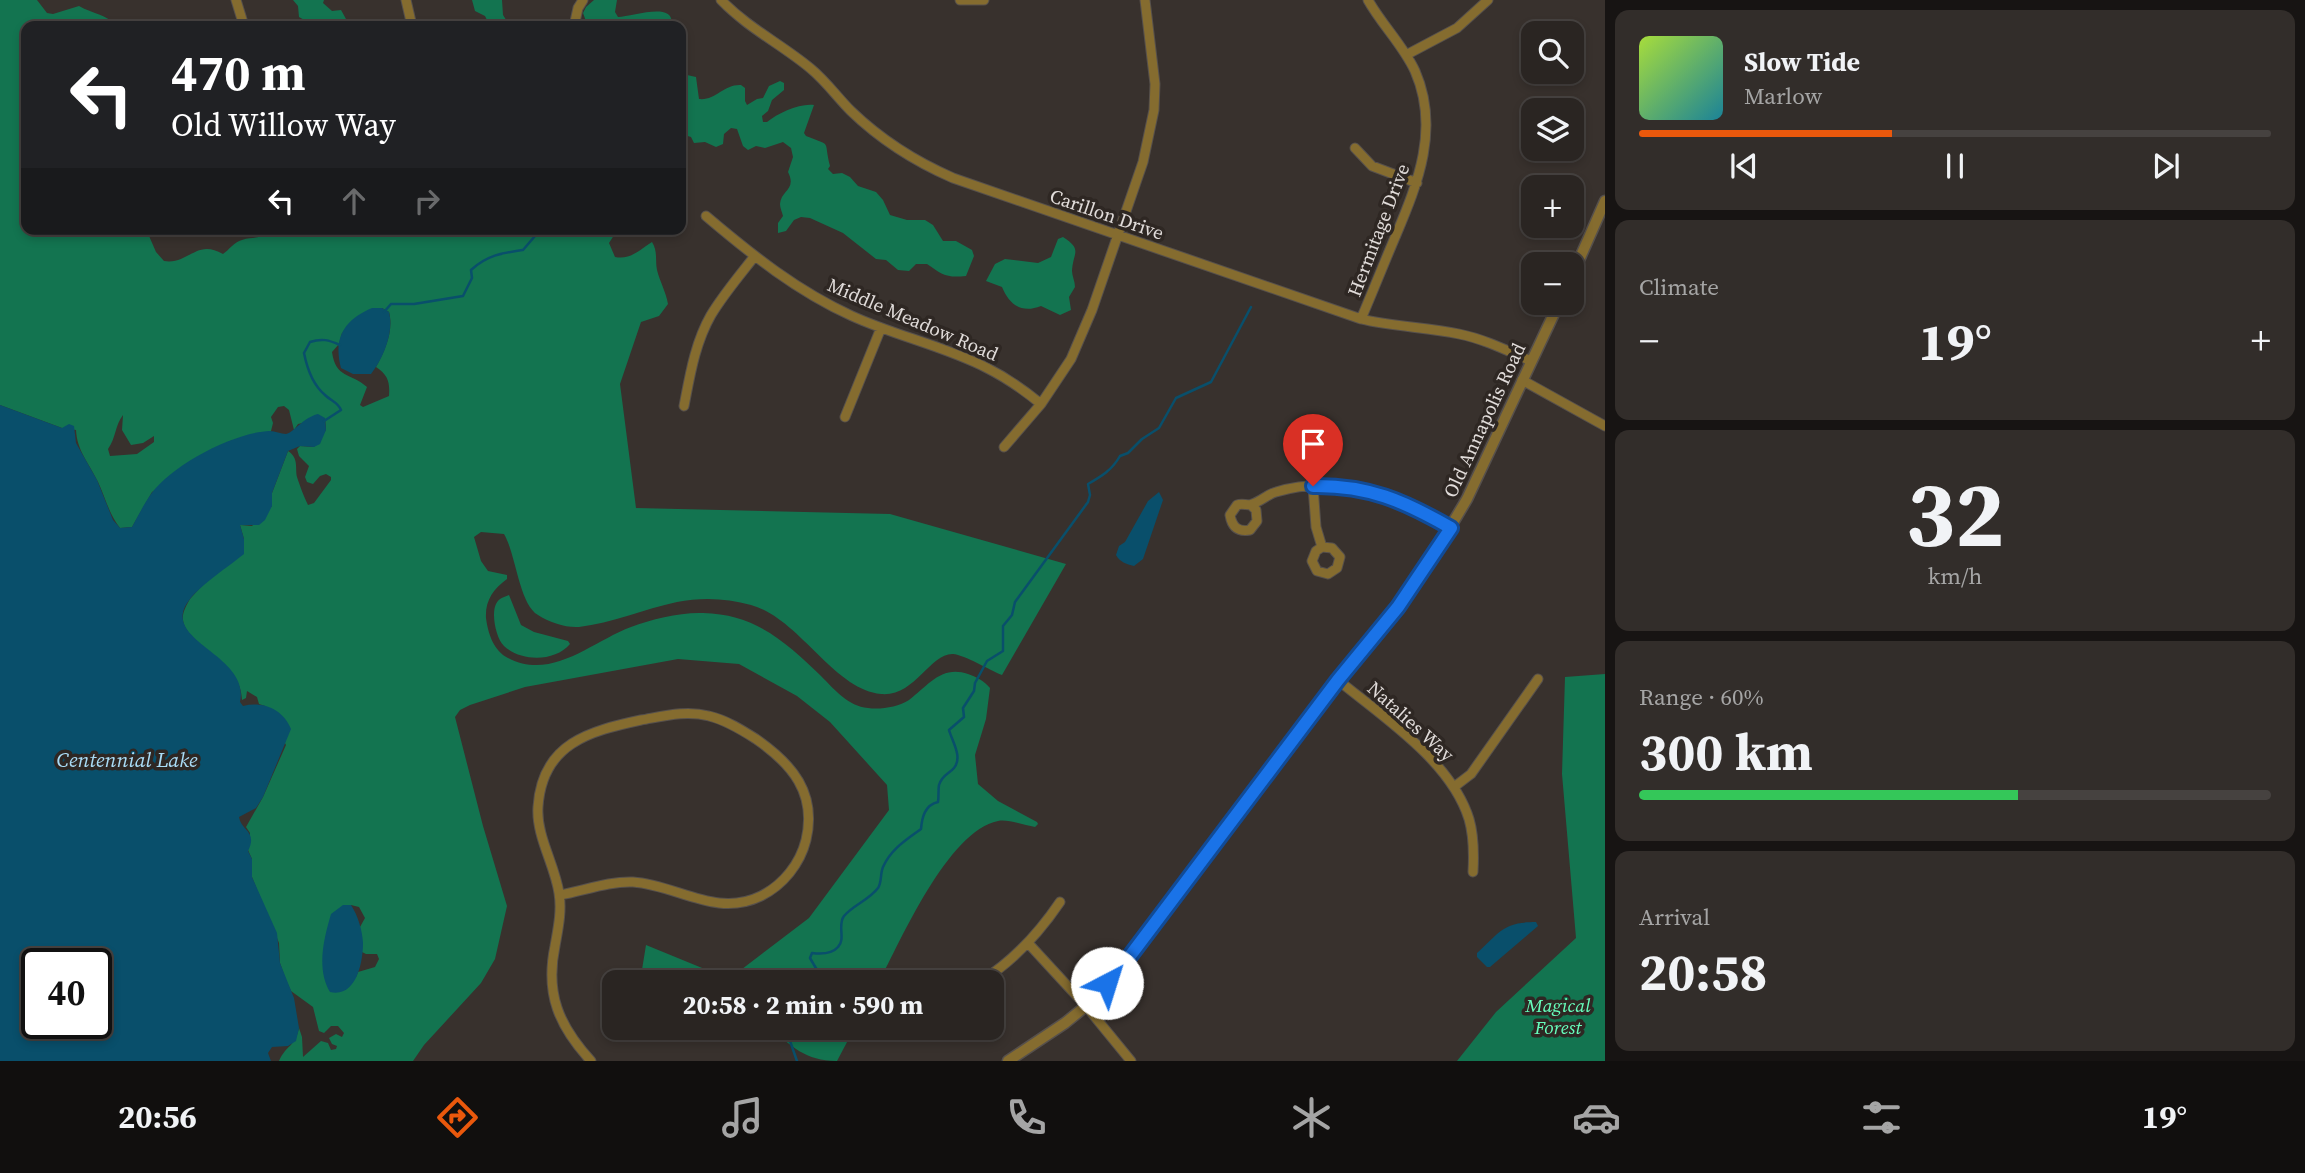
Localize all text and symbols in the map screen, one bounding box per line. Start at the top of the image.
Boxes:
map controls [1521,21,1584,315]
button: search [1521,21,1584,84]
text: 470 m [171,39,306,106]
text: Slow Tide [1744,44,1860,80]
icon: left [56,49,147,140]
text: Marlow [1744,80,1822,112]
button: layers [1521,98,1584,161]
text: Old Willow Way [171,103,396,147]
icon: previous [1725,147,1763,185]
icon: pause [1936,147,1974,185]
icon: next [2147,147,2185,185]
street label: Hermitage Drive [1341,160,1415,300]
button: + [1521,175,1584,238]
icon: left [262,182,300,220]
icon: ahead [335,182,373,220]
icon: right [408,182,446,220]
street label: Carillon Drive [1047,182,1167,246]
button: − [1521,252,1584,315]
street label: Middle Meadow Road [824,271,1003,367]
text: Climate [1639,271,1719,303]
text: 19° [1918,306,1992,377]
text: − [1639,315,1659,367]
text: + [2251,315,2271,367]
street label: Old Annapolis Road [1437,338,1531,501]
pin [1283,414,1343,486]
icon: arrive [1294,425,1332,463]
text: 32 [1906,452,2004,576]
text: km/h [1928,560,1982,592]
street label: Natalies Way [1362,675,1460,767]
text: Range · 60% [1639,681,1764,713]
text: 300 km [1639,716,1813,787]
water label: Centennial Lake [56,745,198,774]
text: Arrival [1639,901,1710,933]
text: 20:58 [1639,936,1767,1007]
position arrow [1070,946,1144,1020]
speed limit sign: 40 [21,948,112,1039]
text: 20:58 · 2 min · 590 m [683,987,923,1023]
park label: Magical Forest [1524,992,1591,1040]
icon: directions [433,1093,482,1142]
icon: music [718,1093,767,1142]
icon: phone [1002,1093,1051,1142]
icon: climate [1287,1093,1336,1142]
icon: car [1572,1093,1621,1142]
icon: filters [1857,1093,1906,1142]
text: 20:56 [118,1095,197,1139]
text: 19° [2142,1095,2187,1139]

